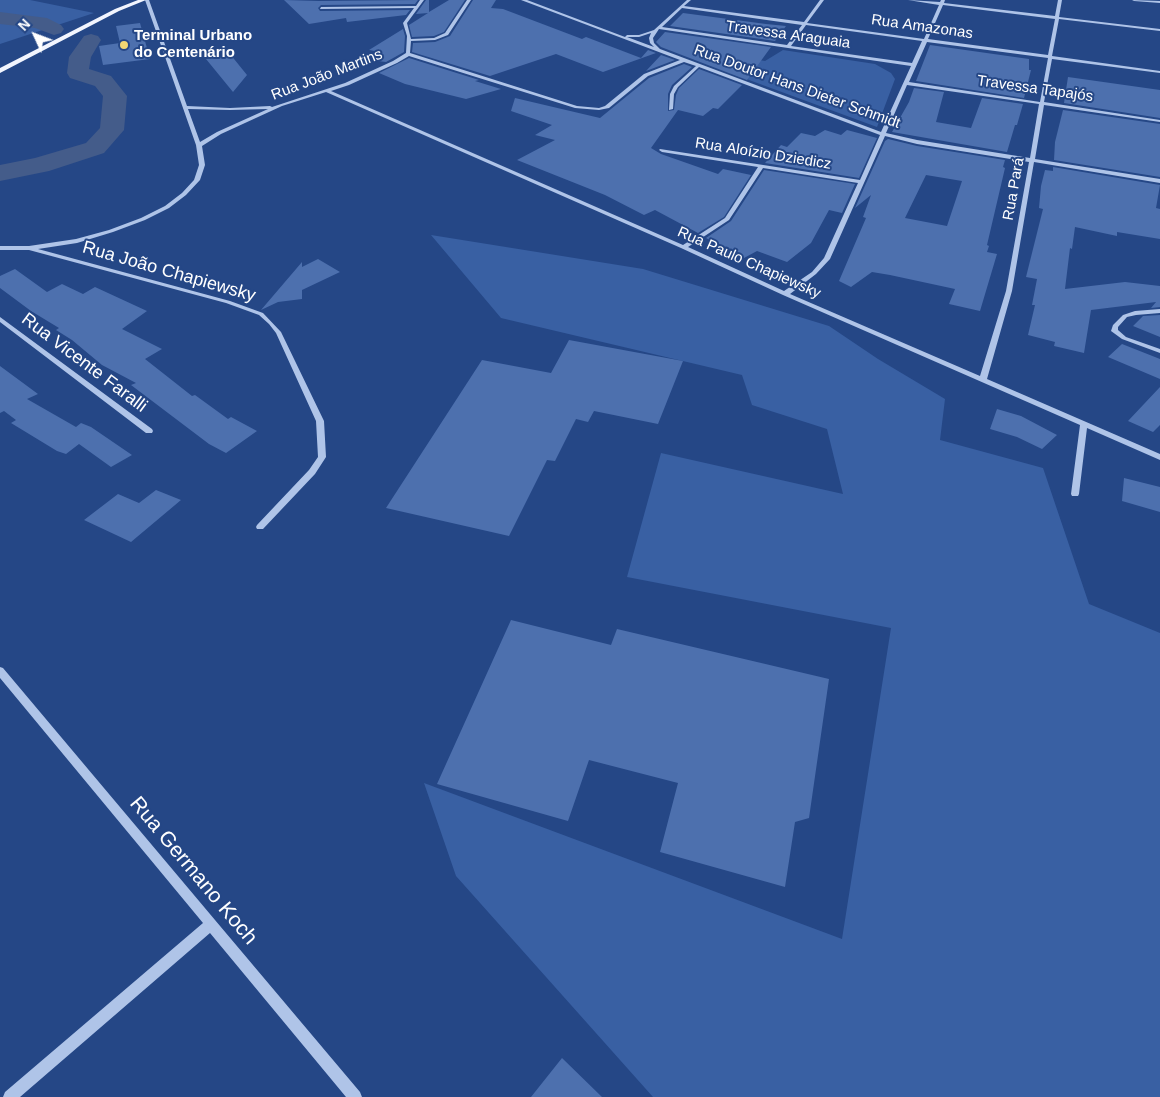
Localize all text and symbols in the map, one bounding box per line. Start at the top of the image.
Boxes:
north arrow [10,10,60,60]
street label: Rua Amazonas [870,11,974,43]
text: N [15,16,33,34]
street label: Travessa Araguaia [725,17,851,53]
place label: Terminal Urbano do Centenário [134,27,252,62]
marker: Terminal Urbano do Centenário [118,39,130,51]
street label: Rua Doutor Hans Dieter Schmidt [691,41,903,133]
street label: Rua João Martins [269,46,385,104]
street label: Travessa Tapajós [976,72,1094,106]
street label: Rua Aloízio Dziedicz [694,134,832,174]
street label: Rua Pará [1000,156,1028,222]
street label: Rua Paulo Chapiewsky [675,223,823,303]
street label: Rua João Chapiewsky [80,237,258,307]
street label: Rua Vicente Faralli [17,309,151,417]
street label: Rua Germano Koch [124,792,262,950]

